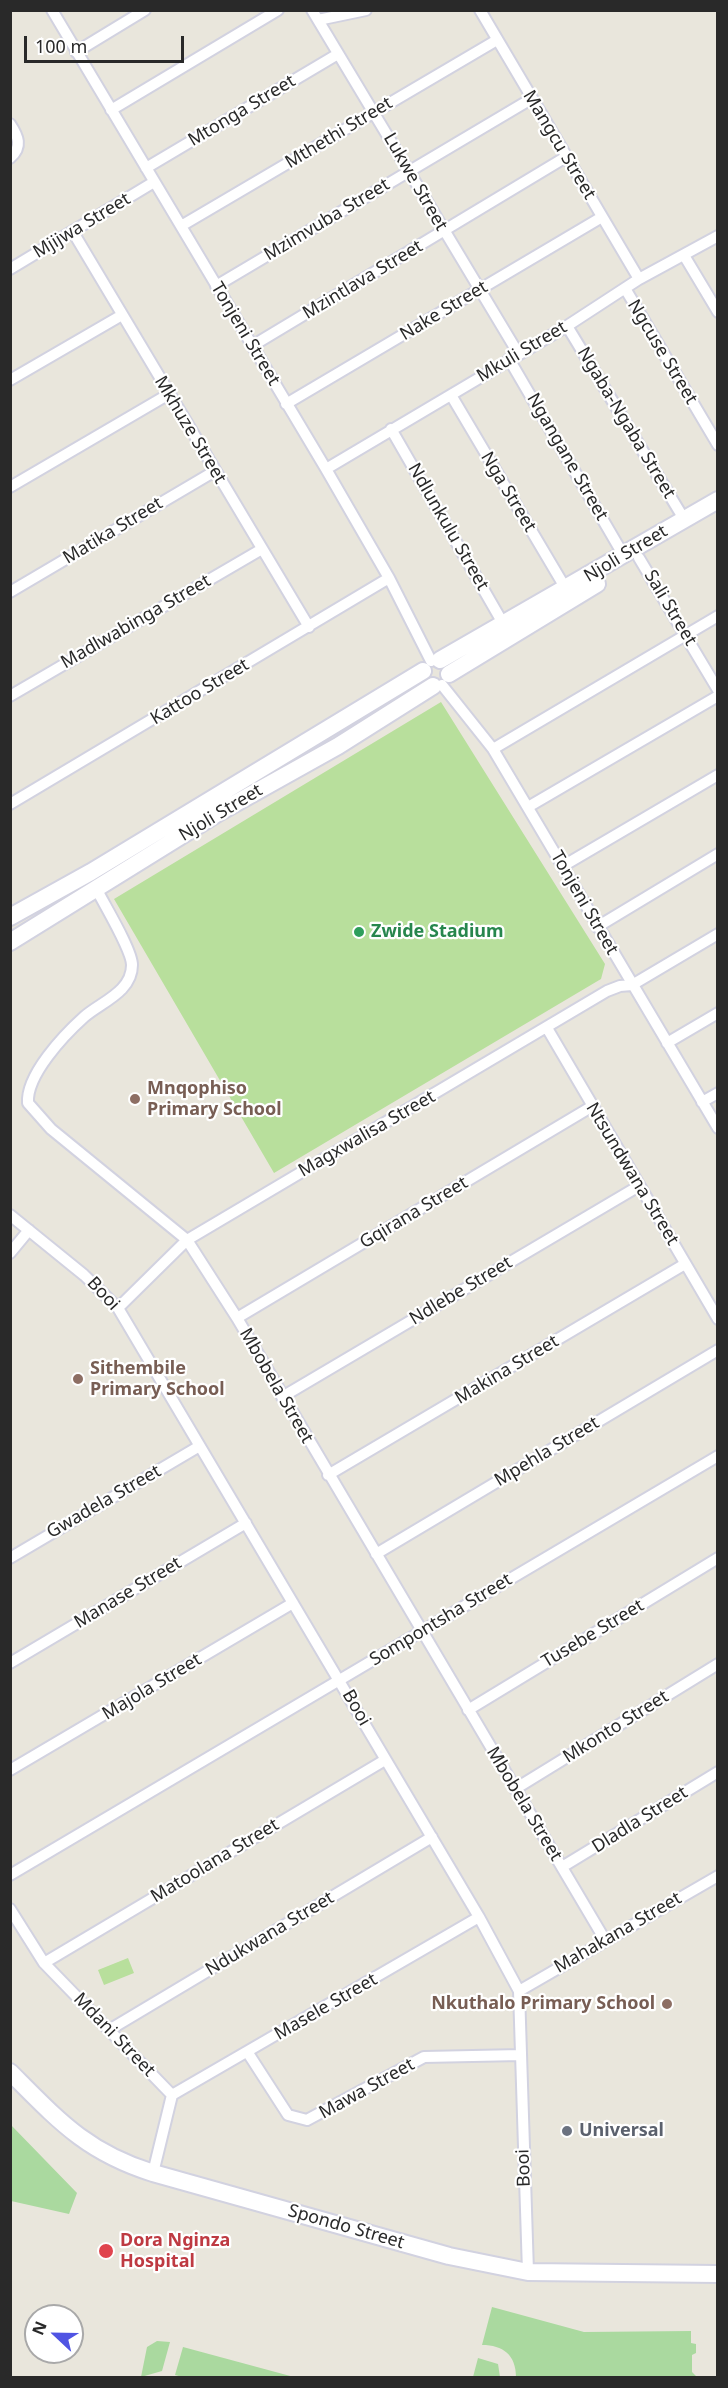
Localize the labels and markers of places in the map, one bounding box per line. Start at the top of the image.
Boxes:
place label: Zwide Stadium [371,921,504,943]
marker: Zwide Stadium [352,925,366,939]
place label: Mnqophiso Primary School [147,1078,282,1120]
marker: Mnqophiso Primary School [128,1092,142,1106]
place label: Sithembile Primary School [90,1358,225,1400]
marker: Sithembile Primary School [71,1372,85,1386]
place label: Nkuthalo Primary School [431,1993,655,2015]
marker: Nkuthalo Primary School [660,1997,674,2011]
place label: Universal [579,2120,664,2142]
marker: Universal [560,2124,574,2138]
place label: Dora Nginza Hospital [120,2230,230,2272]
marker: Dora Nginza Hospital [97,2242,115,2260]

